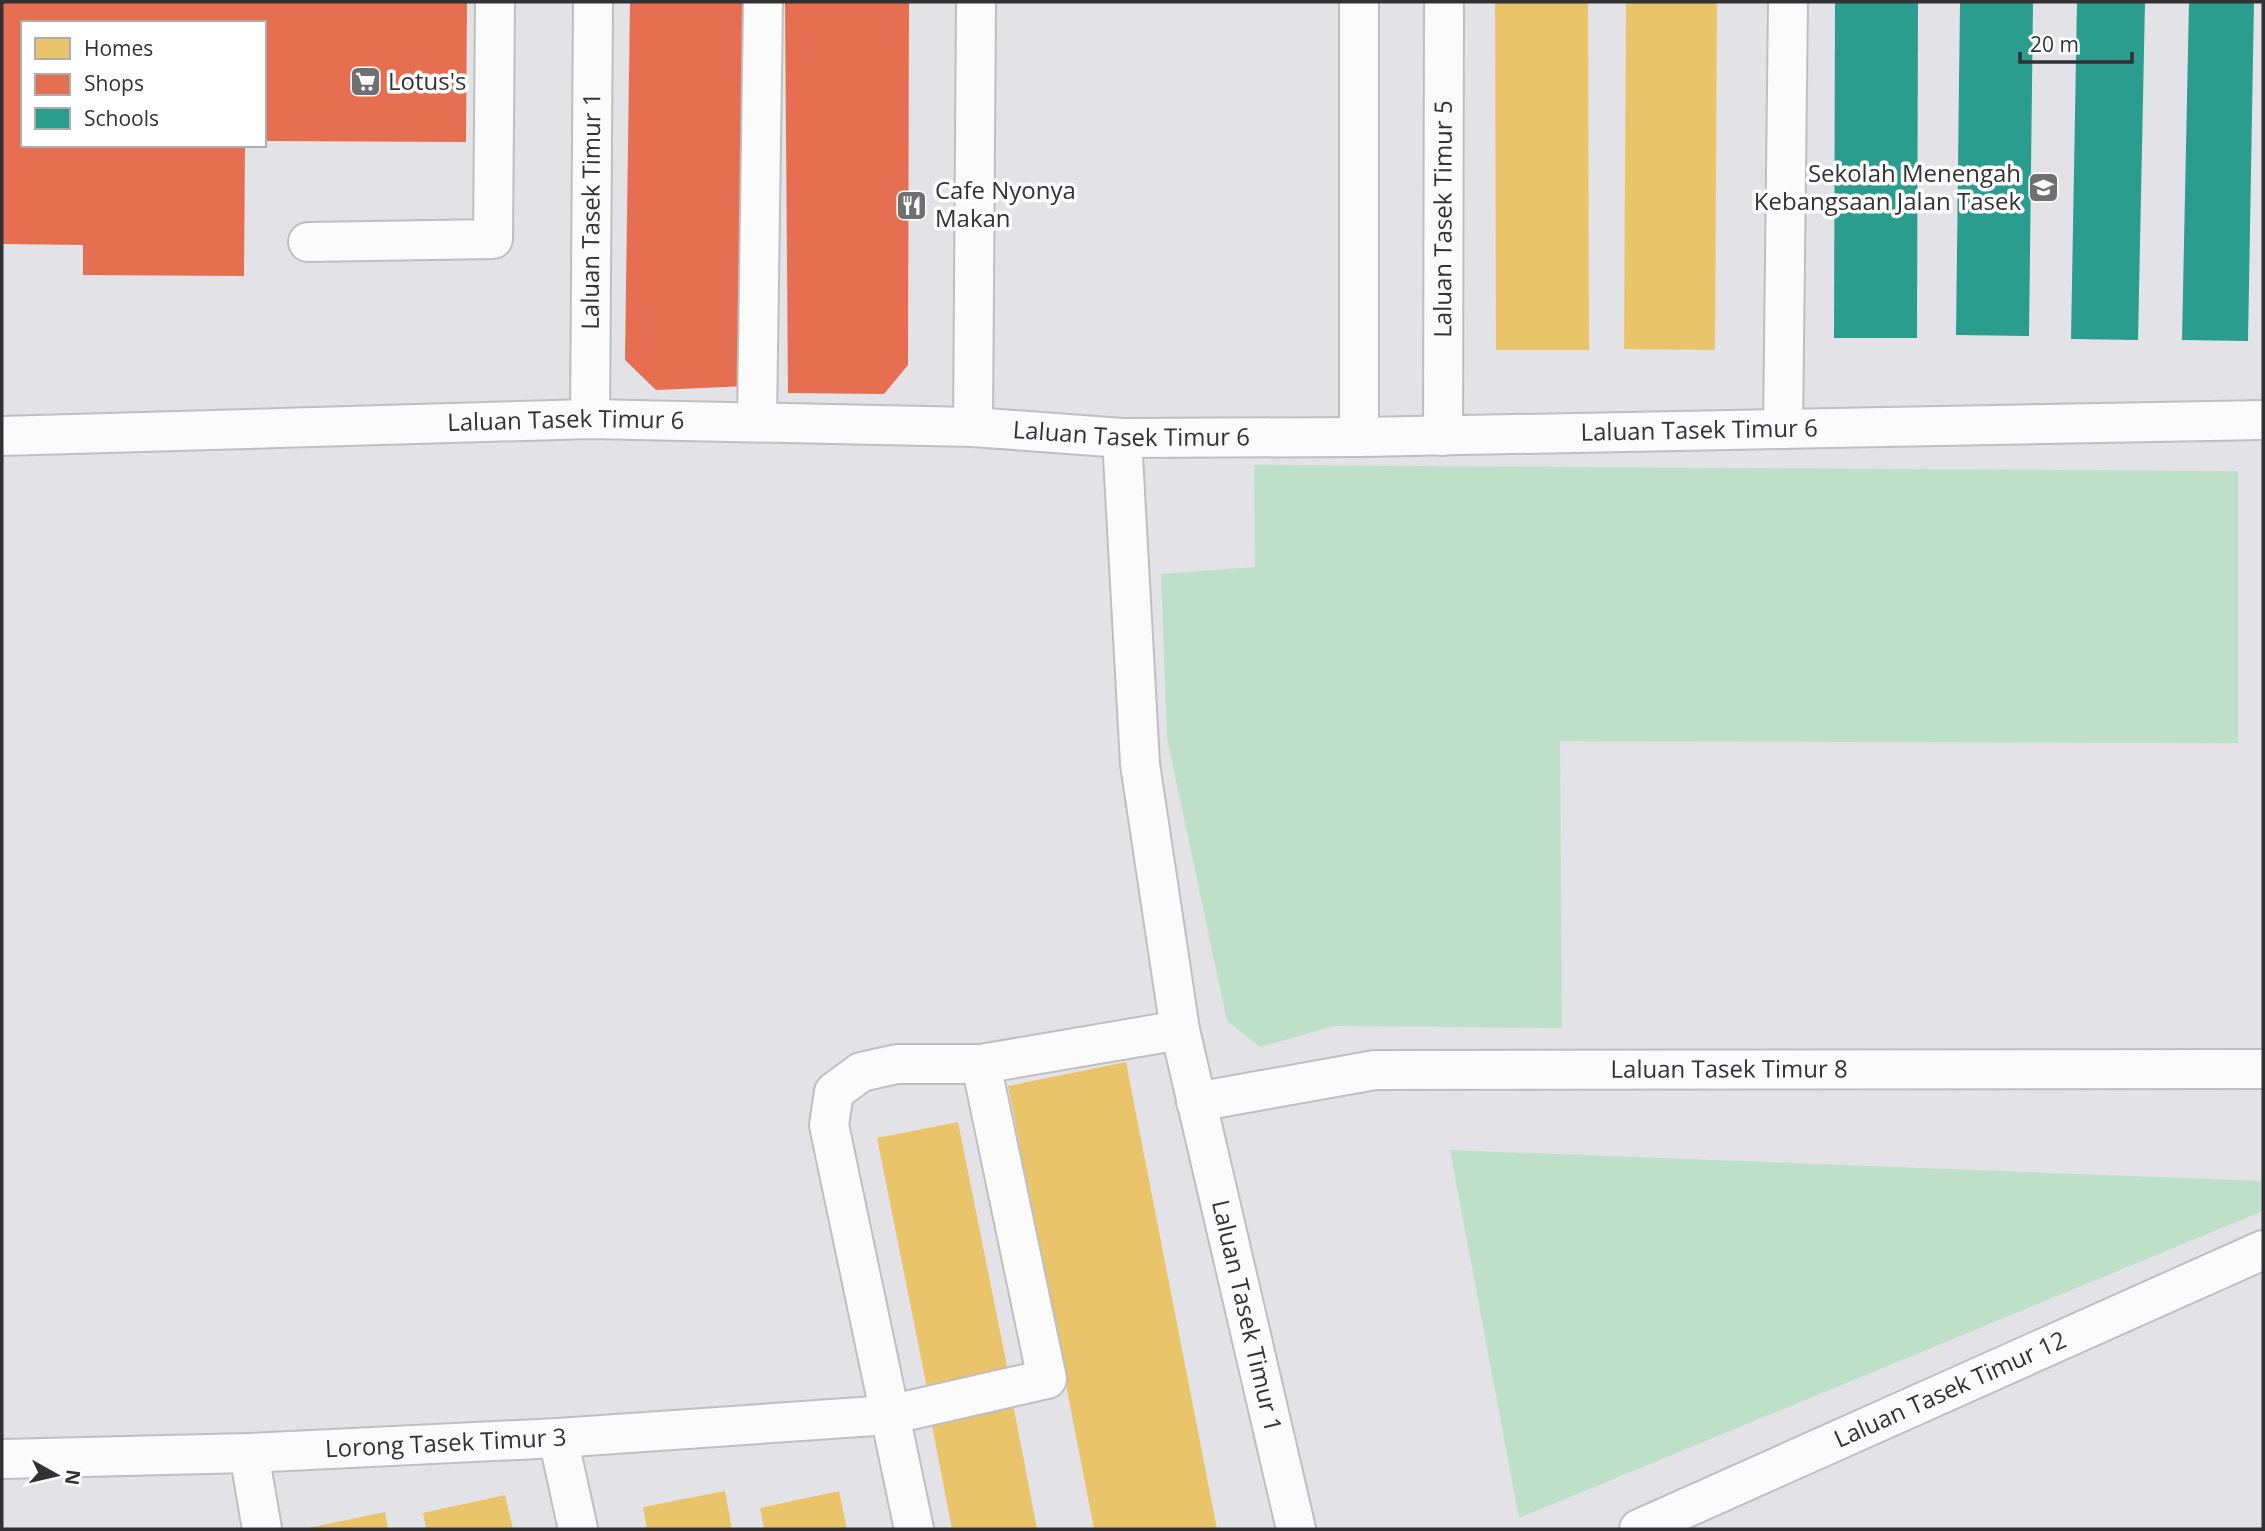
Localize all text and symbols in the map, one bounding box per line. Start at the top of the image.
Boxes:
legend [21,21,266,147]
scale bar [2020,21,2132,65]
text: 20 m [2030,30,2079,58]
text: Homes [84,34,153,62]
place label: Lotus's [388,64,466,97]
supermarket icon: Lotus's [348,65,382,99]
text: Shops [84,69,144,97]
street label: Laluan Tasek Timur 1 [573,92,607,330]
street label: Laluan Tasek Timur 5 [1425,100,1459,338]
text: Schools [84,104,159,132]
place label: Sekolah Menengah Kebangsaan Jalan Tasek [1754,156,2021,217]
school or university icon: Sekolah Menengah Kebangsaan Jalan Tasek [2027,171,2061,205]
place label: Cafe Nyonya Makan [935,173,1076,234]
restaurant icon: Cafe Nyonya Makan [895,188,929,222]
street label: Laluan Tasek Timur 6 [447,401,685,438]
street label: Laluan Tasek Timur 6 [1580,410,1818,448]
street label: Laluan Tasek Timur 6 [1012,412,1250,453]
street label: Laluan Tasek Timur 8 [1611,1051,1848,1085]
street label: Laluan Tasek Timur 1 [1205,1196,1291,1435]
street label: Laluan Tasek Timur 12 [1828,1322,2071,1455]
street label: Lorong Tasek Timur 3 [324,1419,567,1464]
north arrow [21,1440,91,1510]
text: N [59,1468,87,1487]

